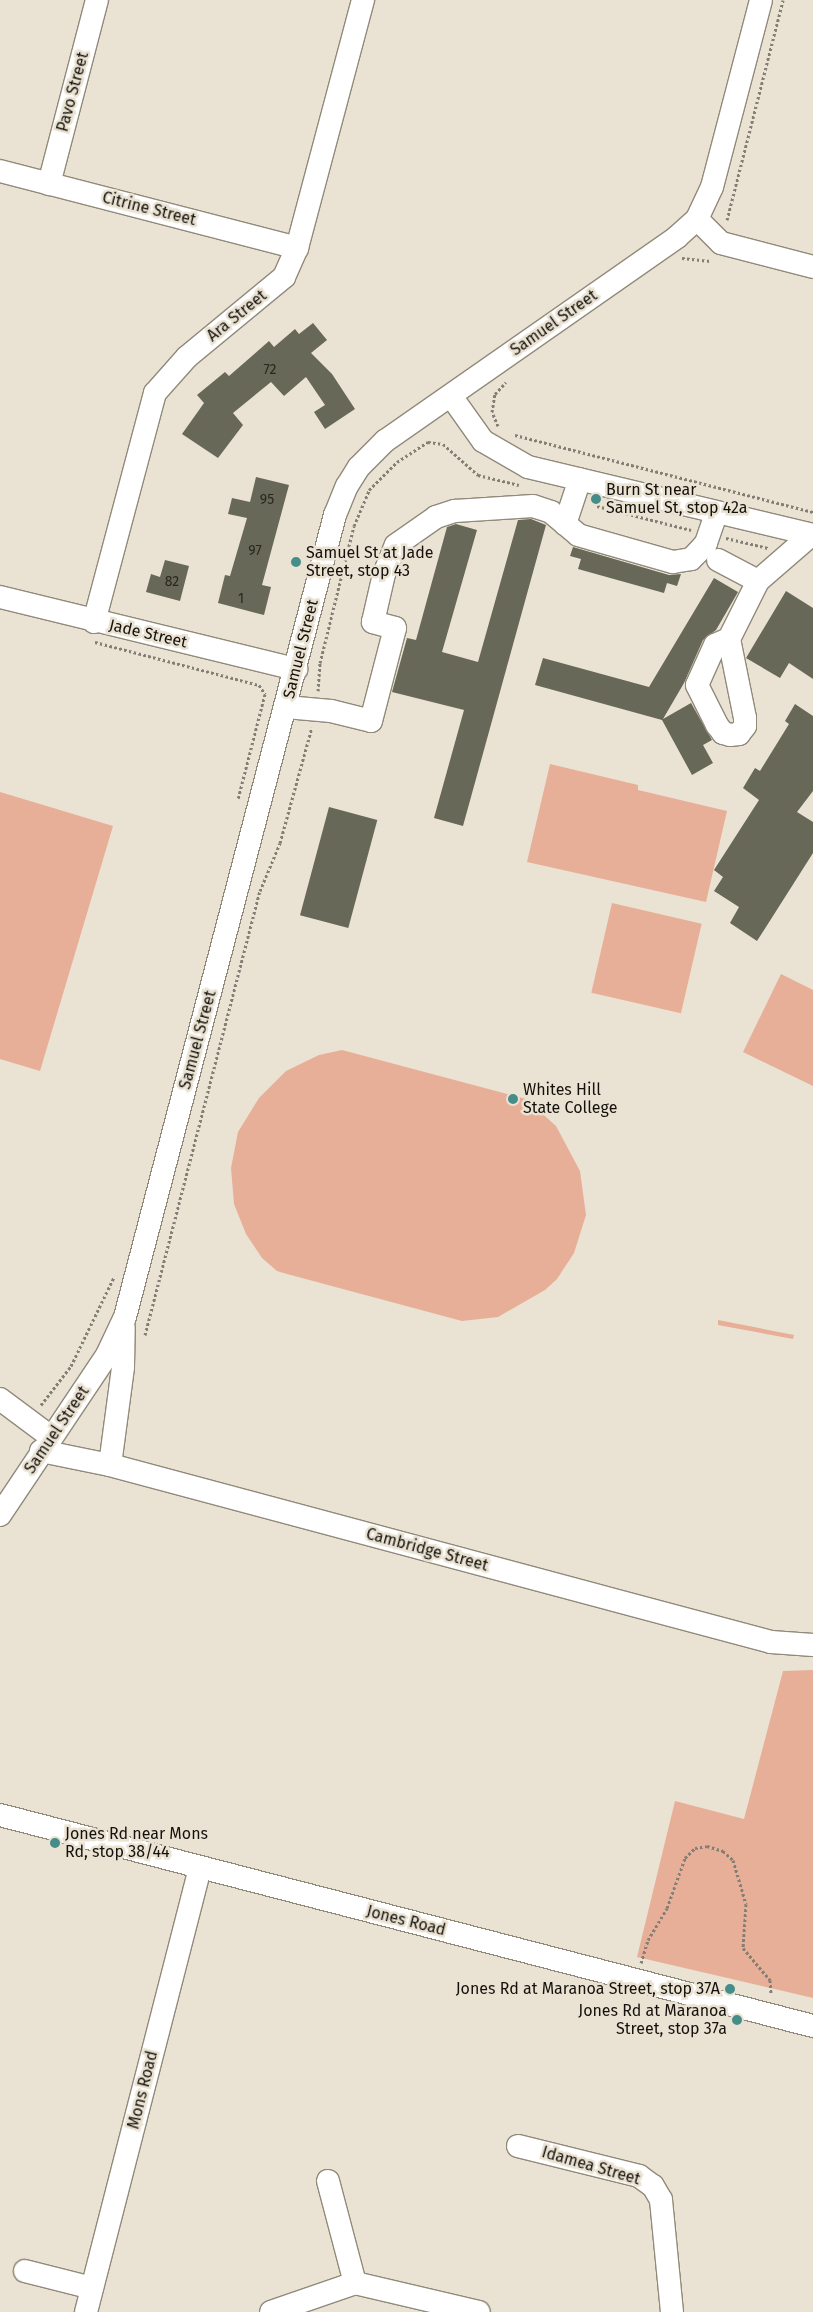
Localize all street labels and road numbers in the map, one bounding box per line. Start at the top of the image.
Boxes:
street label: Pavo Street [53,50,93,134]
street label: Citrine Street [100,188,198,230]
street label: Ara Street [203,286,271,346]
street label: Samuel Street [507,286,601,360]
street label: Samuel Street [279,597,323,701]
street label: Jade Street [107,616,189,652]
street label: Samuel Street [176,988,220,1092]
street label: Samuel Street [21,1383,93,1477]
street label: Cambridge Street [364,1524,490,1576]
street label: Jones Road [364,1902,448,1940]
street label: Mons Road [124,2049,162,2131]
street label: Idamea Street [540,2143,642,2189]

